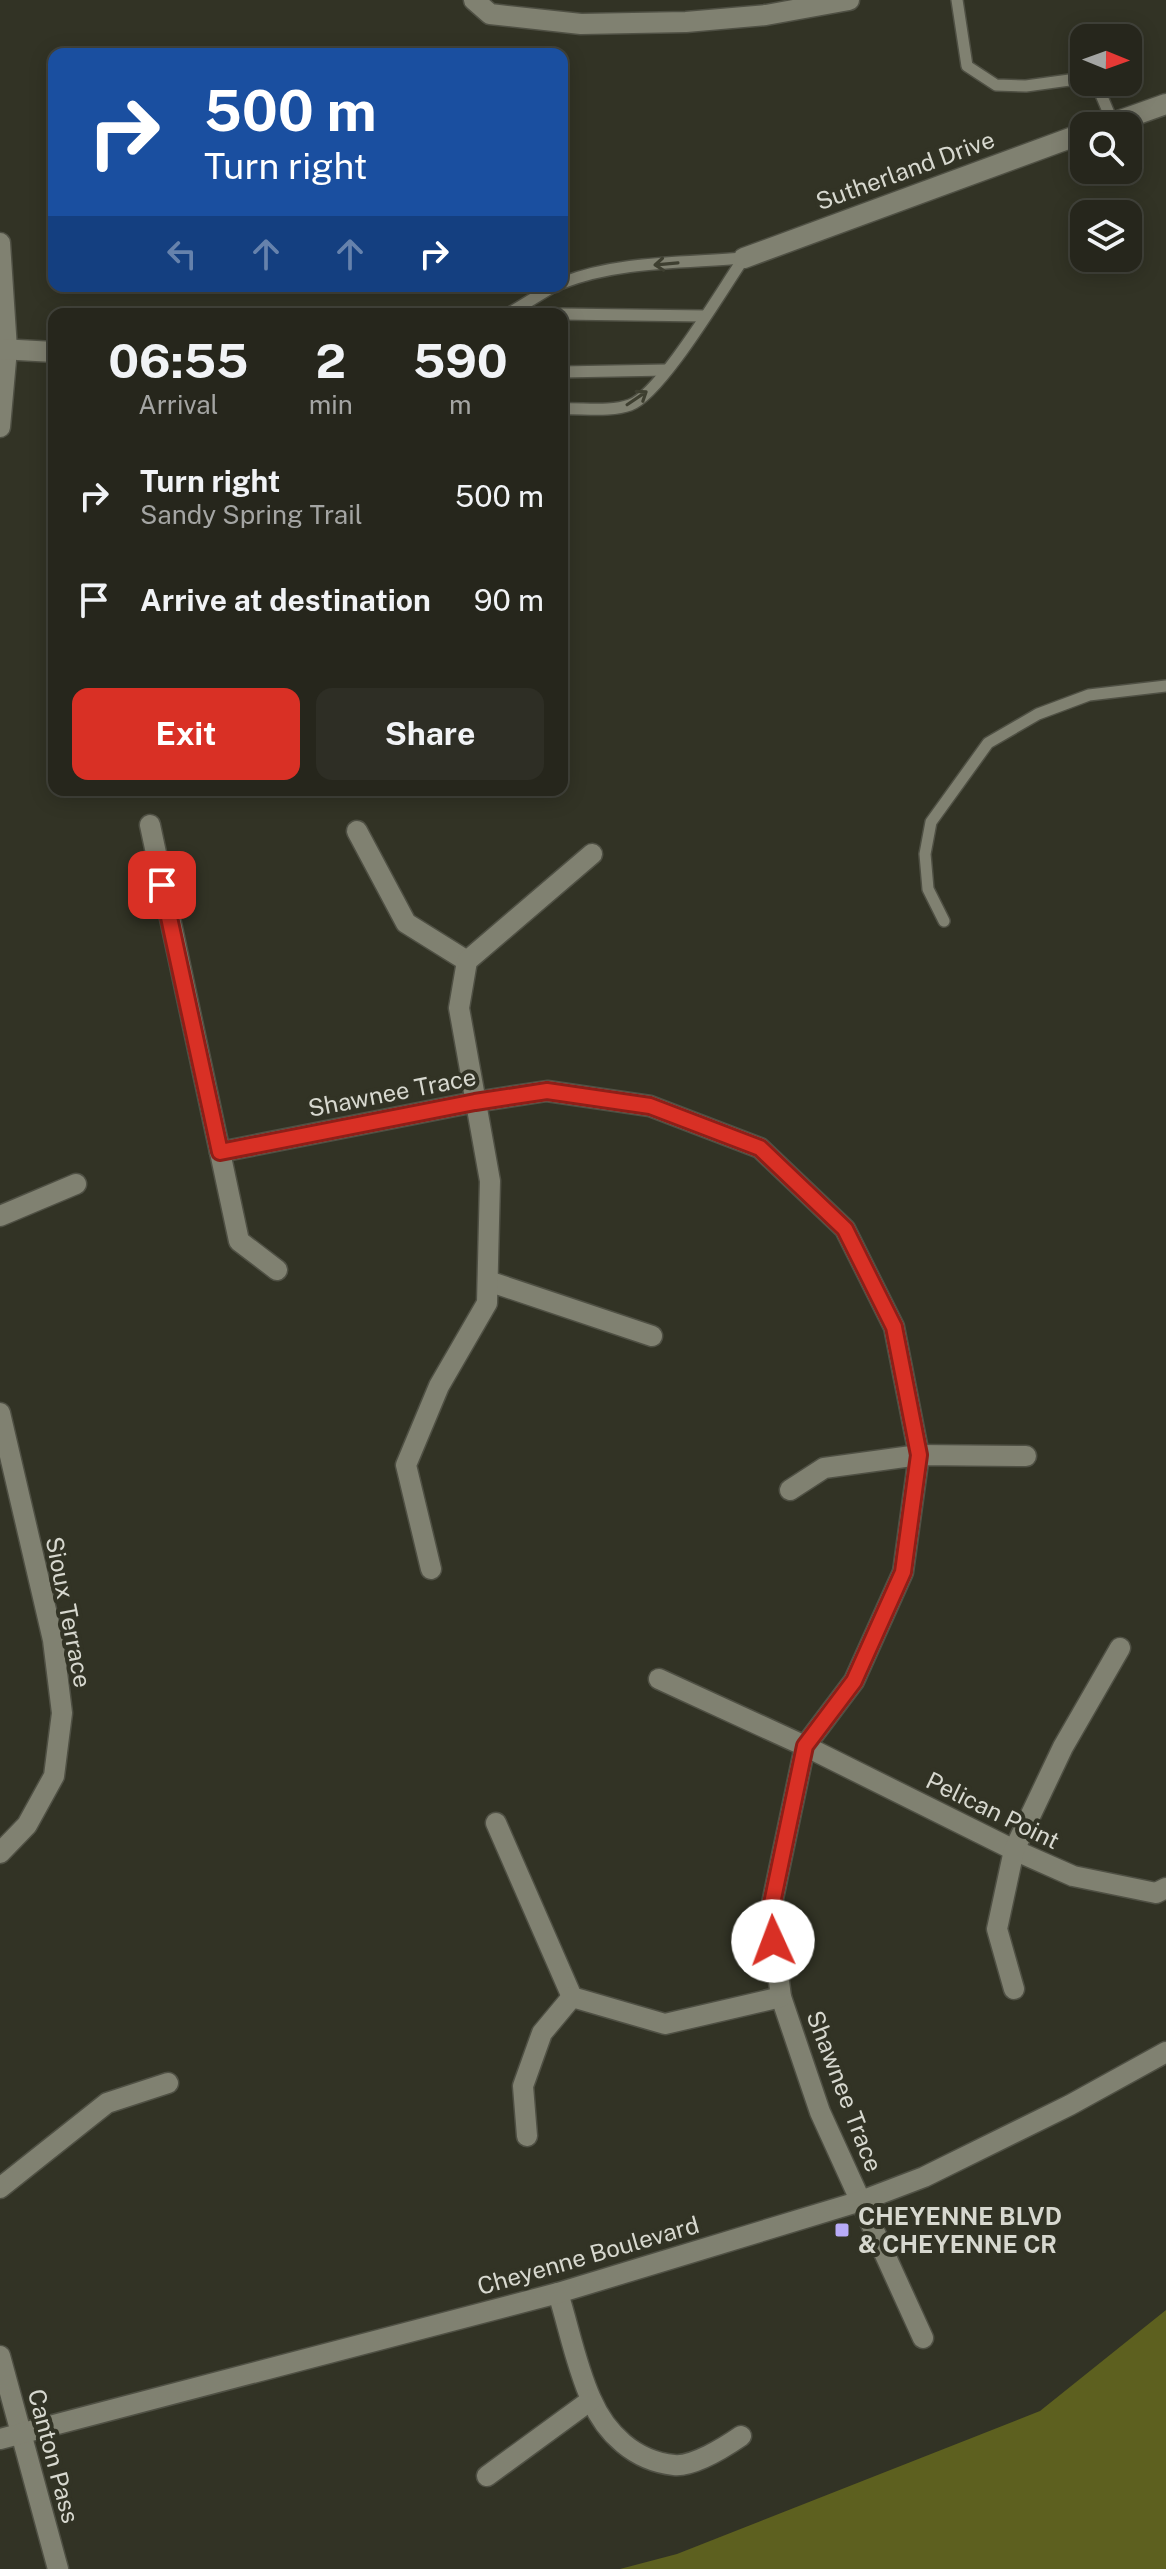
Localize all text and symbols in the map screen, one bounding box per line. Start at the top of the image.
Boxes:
north arrow [1070,24,1142,96]
map controls [1070,24,1142,272]
text: 500 m [204,78,377,144]
icon: right [72,80,176,184]
button: search [1070,112,1142,184]
street label: Sutherland Drive [812,125,998,215]
text: Turn right [204,145,367,187]
button: layers [1070,200,1142,272]
icon: left [160,232,204,276]
icon: ahead [244,232,288,276]
icon: ahead [328,232,372,276]
icon: right [412,232,456,276]
one-way arrow [653,257,680,272]
text: 06:55 [108,332,248,389]
text: 2 [315,332,346,389]
text: 590 [413,332,508,389]
text: Arrival [138,389,218,420]
text: min [309,389,353,420]
text: m [449,389,472,420]
one-way arrow [626,390,648,407]
text: Turn right [140,463,280,499]
icon: right [72,474,116,518]
text: 500 m [455,478,544,514]
text: Sandy Spring Trail [140,499,363,530]
icon: arrive [72,578,116,622]
text: Arrive at destination [140,582,431,618]
text: 90 m [474,582,544,618]
button: Exit [72,688,300,780]
button: Share [316,688,544,780]
pin [128,851,196,919]
icon: arrive [140,863,184,907]
street label: Shawnee Trace [306,1062,478,1122]
street label: Sioux Terrace [41,1534,97,1690]
street label: Pelican Point [922,1766,1064,1854]
position arrow [731,1899,815,1983]
street label: Shawnee Trace [801,2006,889,2176]
place label: CHEYENNE BLVD & CHEYENNE CR [858,2202,1062,2258]
street label: Cheyenne Boulevard [474,2210,702,2300]
marker: CHEYENNE BLVD & CHEYENNE CR [833,2221,851,2239]
street label: Canton Pass [23,2386,85,2526]

